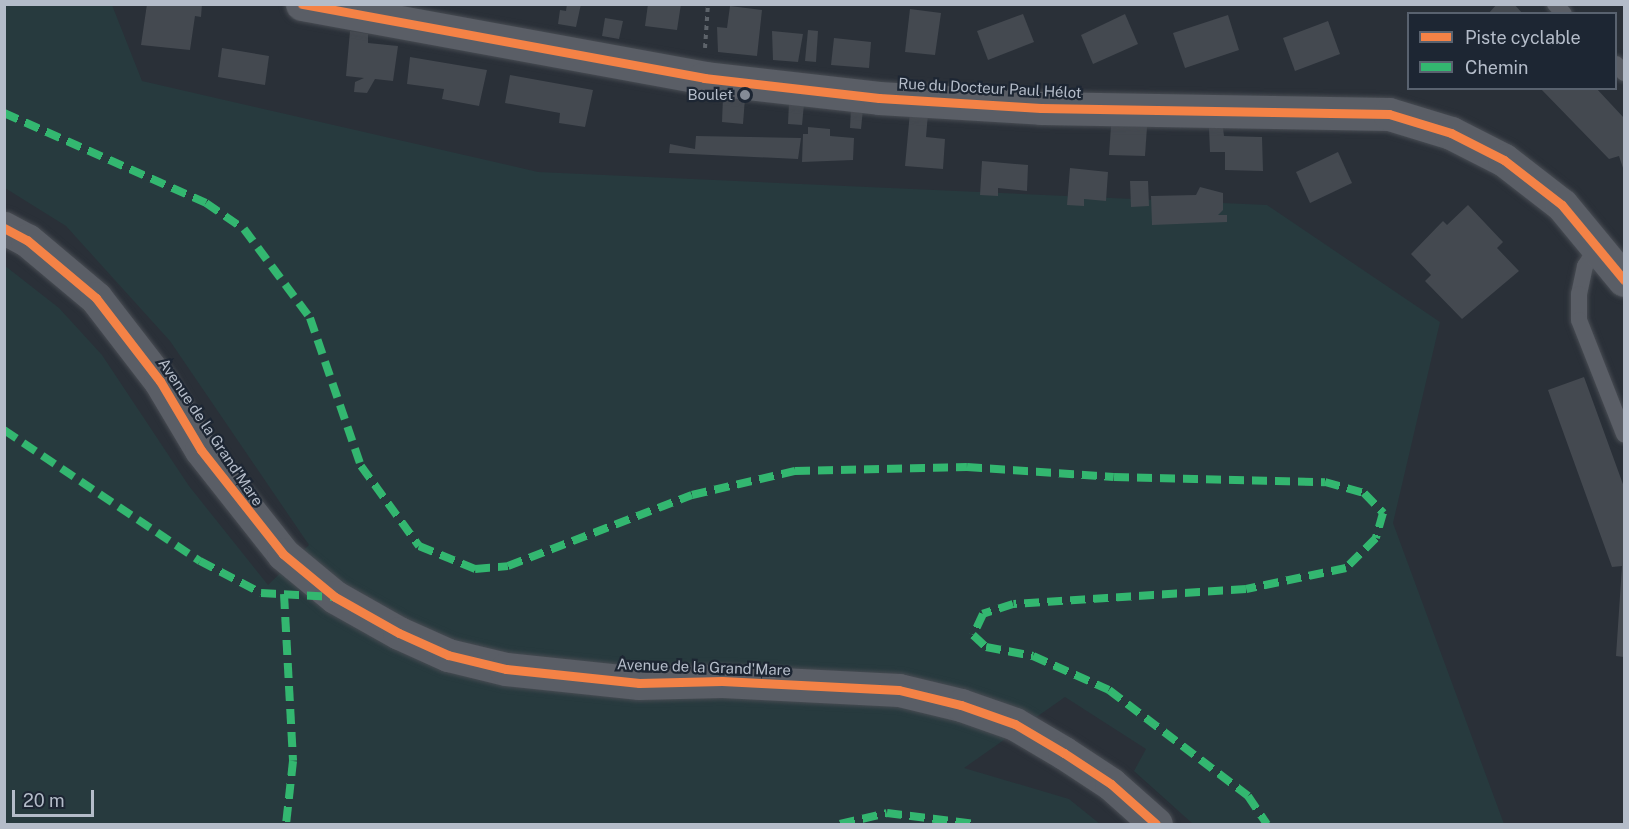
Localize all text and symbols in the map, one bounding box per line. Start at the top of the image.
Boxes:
legend [1407,12,1617,90]
text: Piste cyclable [1465,27,1581,48]
text: Chemin [1465,57,1529,78]
street label: Rue du Docteur Paul Hélot [898,74,1082,102]
place label: Boulet [687,86,733,104]
marker: Boulet [738,88,752,102]
street label: Avenue de la Grand'Mare [155,355,267,509]
street label: Avenue de la Grand'Mare [616,655,792,679]
scale bar [15,778,98,816]
text: 20 m [23,790,65,811]

